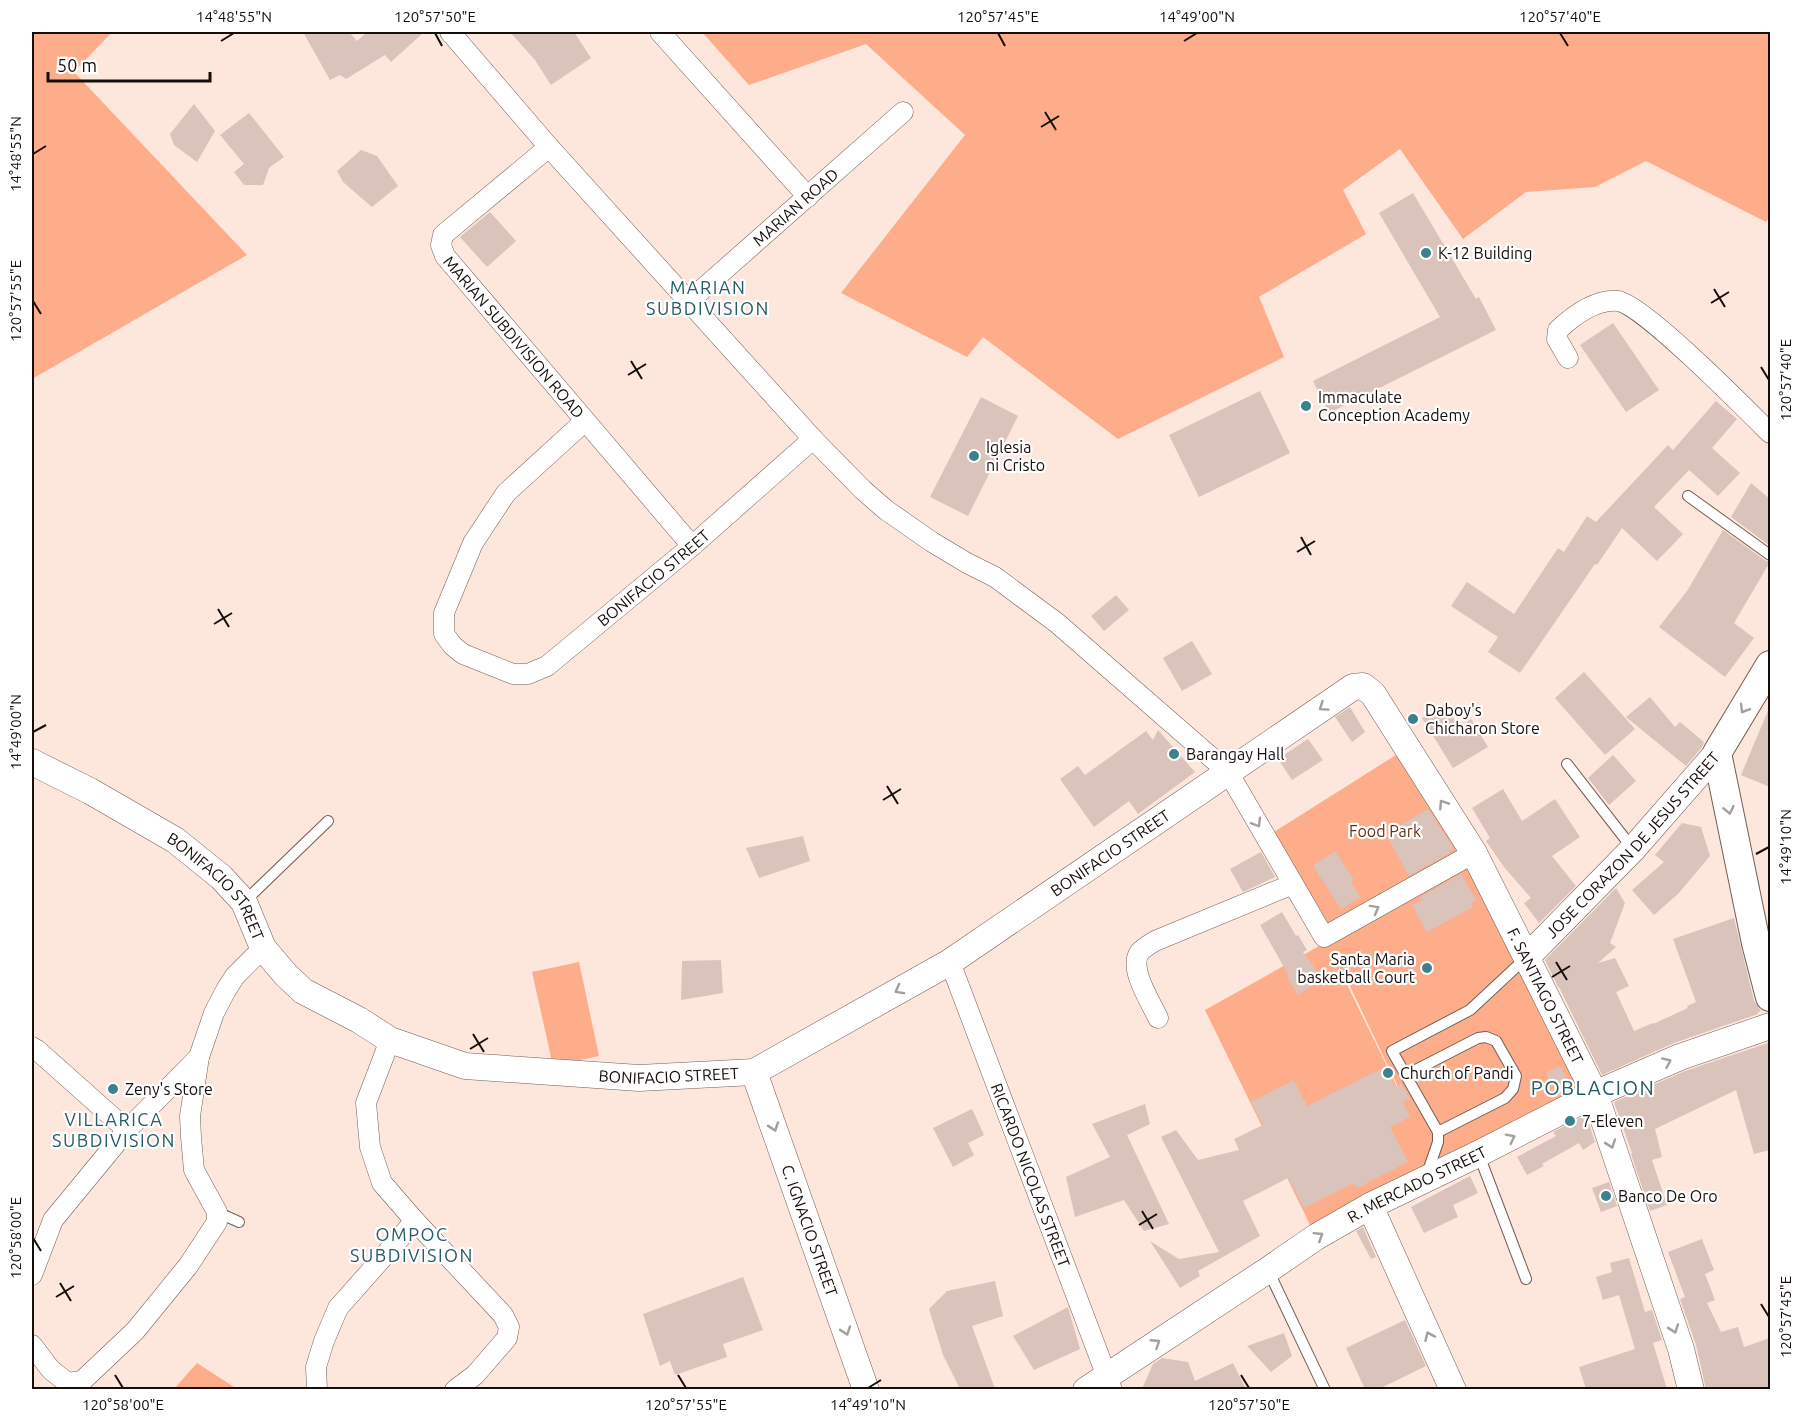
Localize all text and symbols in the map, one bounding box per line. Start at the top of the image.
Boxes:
text: 14°48'55"N [196,8,272,25]
text: 120°57'50"E [394,8,476,25]
text: 120°57'45"E [957,8,1039,25]
text: 14°49'00"N [1159,8,1235,25]
text: 120°57'40"E [1519,8,1601,25]
scale bar [48,45,210,83]
text: 50 m [57,55,97,75]
text: 14°48'55"N [7,116,24,192]
street label: MARIAN ROAD [749,165,842,249]
place label: K-12 Building [1438,244,1532,262]
marker: K-12 Building [1419,246,1433,260]
street label: MARIAN SUBDIVISION ROAD [440,252,588,422]
text: 120°57'55"E [7,260,24,342]
district label: MARIAN SUBDIVISION [646,277,770,318]
text: 120°57'40"E [1777,339,1794,421]
place label: Immaculate Conception Academy [1318,388,1470,424]
marker: Immaculate Conception Academy [1299,399,1313,413]
place label: Iglesia ni Cristo [986,438,1045,474]
marker: Iglesia ni Cristo [967,449,981,463]
street label: BONIFACIO STREET [594,526,713,630]
text: 14°49'00"N [7,694,24,770]
one-way arrow [1319,700,1330,711]
place label: Daboy's Chicharon Store [1425,701,1540,737]
one-way arrow [1739,703,1751,713]
marker: Daboy's Chicharon Store [1406,712,1420,726]
place label: Barangay Hall [1186,745,1284,763]
marker: Barangay Hall [1167,747,1181,761]
street label: JOSE CORAZON DE JESUS STREET [1542,748,1723,942]
one-way arrow [1438,800,1450,810]
one-way arrow [1722,805,1735,815]
street label: BONIFACIO STREET [1047,806,1173,900]
text: 14°49'10"N [1777,809,1794,885]
one-way arrow [1250,817,1261,827]
park label: Food Park [1349,822,1421,840]
street label: BONIFACIO STREET [164,829,268,943]
one-way arrow [1368,904,1379,916]
street label: F. SANTIAGO STREET [1504,925,1587,1067]
place label: Santa Maria basketball Court [1297,950,1416,986]
marker: Santa Maria basketball Court [1420,961,1434,975]
one-way arrow [895,983,905,994]
one-way arrow [1661,1058,1672,1070]
street label: BONIFACIO STREET [598,1064,739,1087]
place label: Church of Pandi [1400,1064,1514,1082]
marker: Church of Pandi [1381,1066,1395,1080]
district label: POBLACION [1531,1076,1655,1099]
place label: Zeny's Store [125,1080,213,1098]
street label: RICARDO NICOLAS STREET [988,1081,1074,1270]
marker: Zeny's Store [106,1082,120,1096]
district label: VILLARICA SUBDIVISION [52,1109,176,1150]
place label: 7-Eleven [1582,1112,1643,1130]
marker: 7-Eleven [1563,1114,1577,1128]
one-way arrow [766,1121,779,1132]
one-way arrow [1504,1133,1515,1145]
one-way arrow [1604,1138,1617,1149]
street label: R. MERCADO STREET [1344,1142,1489,1226]
street label: C. IGNACIO STREET [778,1162,841,1299]
place label: Banco De Oro [1618,1187,1718,1205]
marker: Banco De Oro [1599,1189,1613,1203]
text: 120°58'00"E [7,1197,24,1279]
district label: OMPOC SUBDIVISION [350,1224,474,1265]
one-way arrow [1313,1231,1323,1243]
text: 120°57'45"E [1777,1276,1794,1358]
one-way arrow [1666,1323,1679,1334]
one-way arrow [838,1325,851,1336]
one-way arrow [1424,1332,1436,1343]
one-way arrow [1150,1339,1160,1351]
text: 120°58'00"E [82,1396,164,1413]
text: 120°57'55"E [645,1396,727,1413]
text: 14°49'10"N [830,1396,906,1413]
text: 120°57'50"E [1208,1396,1290,1413]

